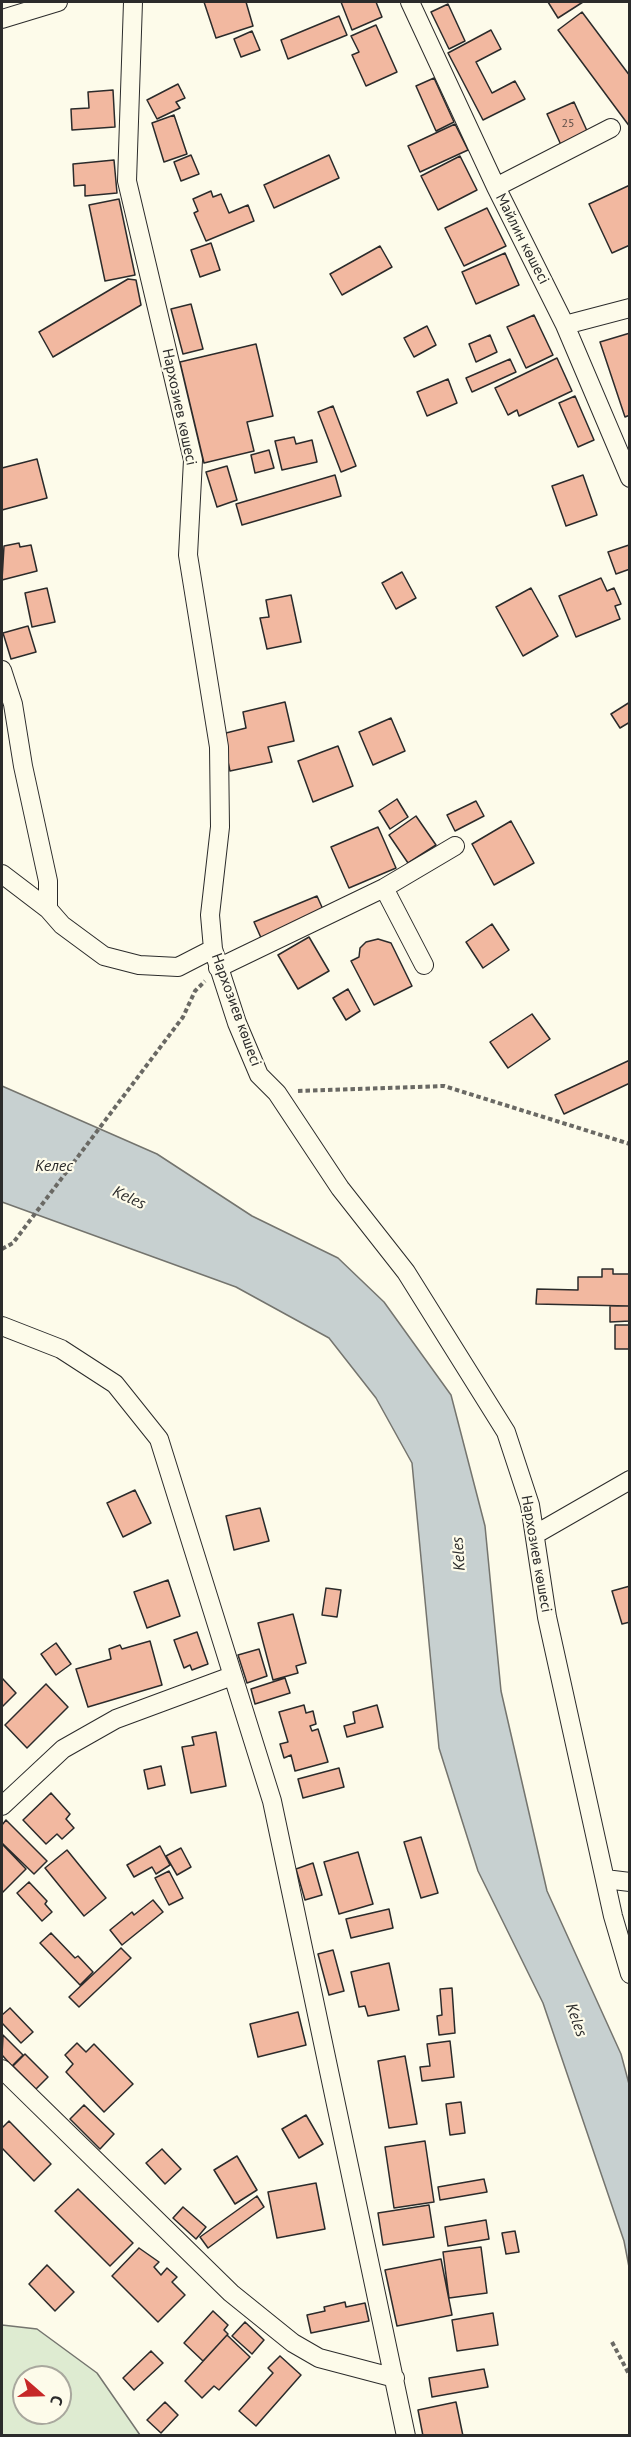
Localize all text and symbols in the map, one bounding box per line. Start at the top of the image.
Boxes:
house number: 25 [561,117,575,131]
street label: Майлин көшесі [491,191,553,287]
street label: Нархозиев көшесі [158,347,200,467]
street label: Нархозиев көшесі [207,951,265,1069]
water label: Келес [35,1156,73,1176]
water label: Keles [109,1182,149,1214]
street label: Нархозиев көшесі [517,1494,555,1614]
water label: Keles [448,1536,470,1572]
water label: Keles [561,2001,591,2039]
north arrow [12,2365,72,2425]
text: С [46,2393,68,2408]

